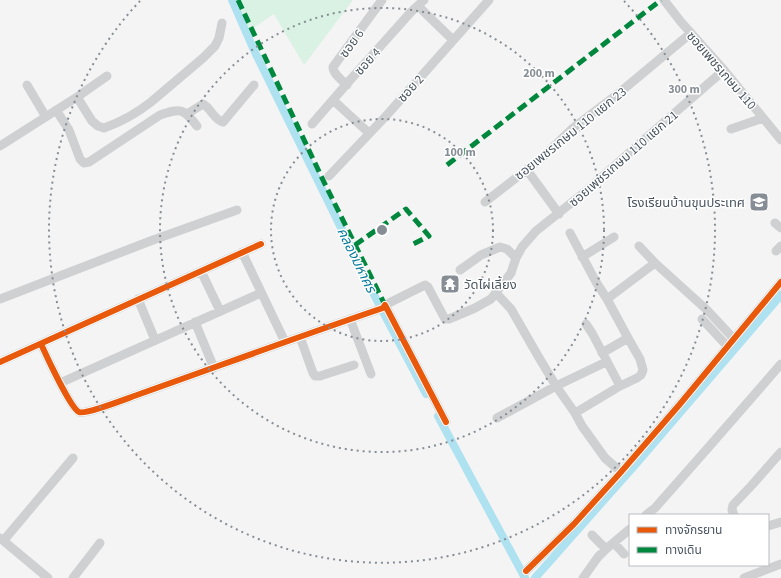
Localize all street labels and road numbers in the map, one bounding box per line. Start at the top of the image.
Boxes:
street label: ซอย 6 [335,26,368,62]
street label: ซอยเพชรเกษม 110 [682,28,760,114]
street label: ซอย 4 [351,44,385,79]
street label: ซอย 2 [394,71,428,106]
street label: ซอยเพชรเกษม 110 แยก 23 [511,83,630,185]
street label: ซอยเพชรเกษม 110 แยก 21 [565,106,682,211]

